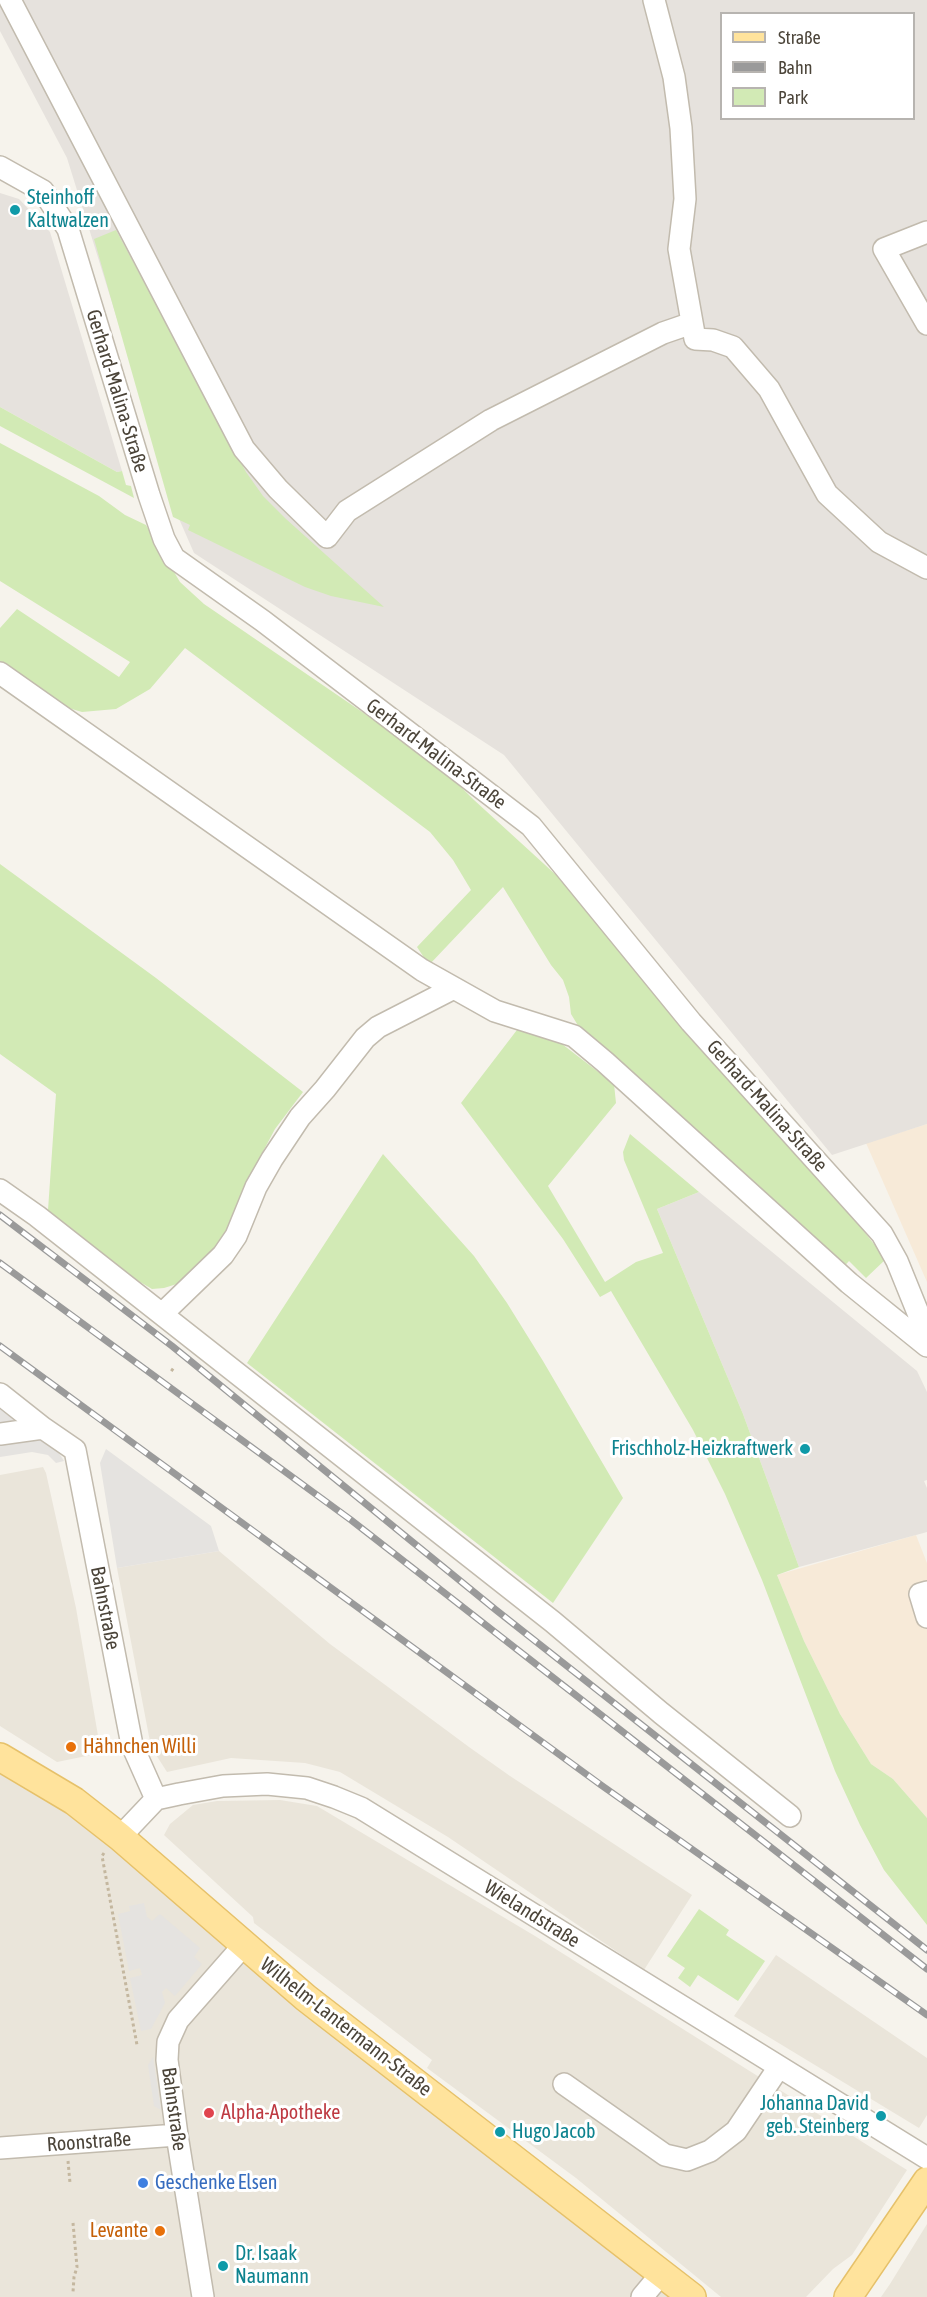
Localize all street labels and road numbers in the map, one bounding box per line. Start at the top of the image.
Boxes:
street label: Gerhard-Malina-Straße [81,307,153,475]
street label: Gerhard-Malina-Straße [361,694,511,814]
street label: Gerhard-Malina-Straße [702,1035,832,1177]
street label: Bahnstraße [85,1564,125,1652]
street label: Wielandstraße [480,1875,584,1953]
street label: Wilhelm-Lantermann-Straße [256,1953,436,2101]
street label: Bahnstraße [156,2066,192,2152]
street label: Roonstraße [46,2127,132,2157]

